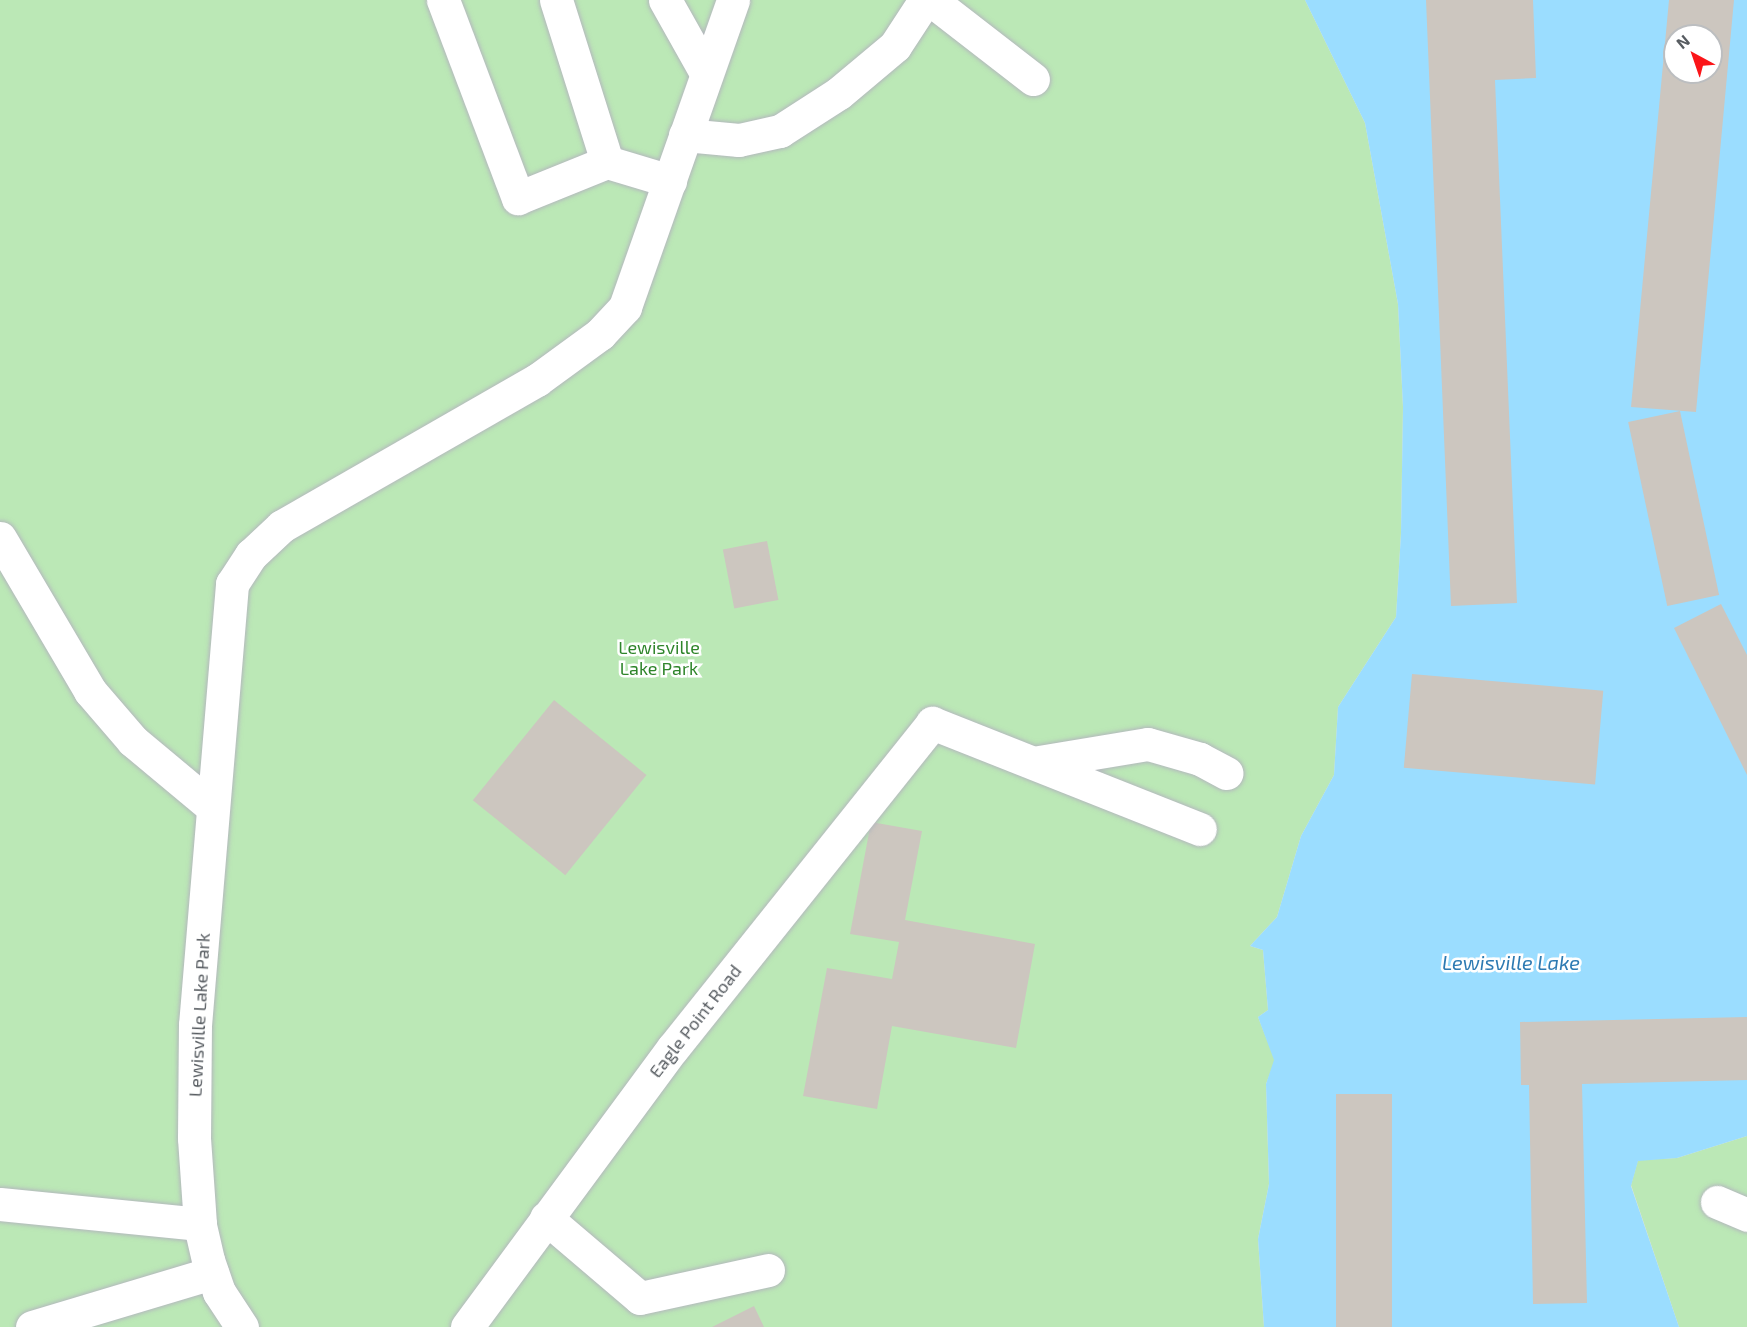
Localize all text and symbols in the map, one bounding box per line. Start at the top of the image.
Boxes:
north arrow [1663,24,1723,84]
text: N [1672,30,1693,52]
park label: Lewisville Lake Park [618,637,700,680]
street label: Lewisville Lake Park [184,932,214,1098]
water label: Lewisville Lake [1442,950,1580,974]
street label: Eagle Point Road [644,960,746,1082]

